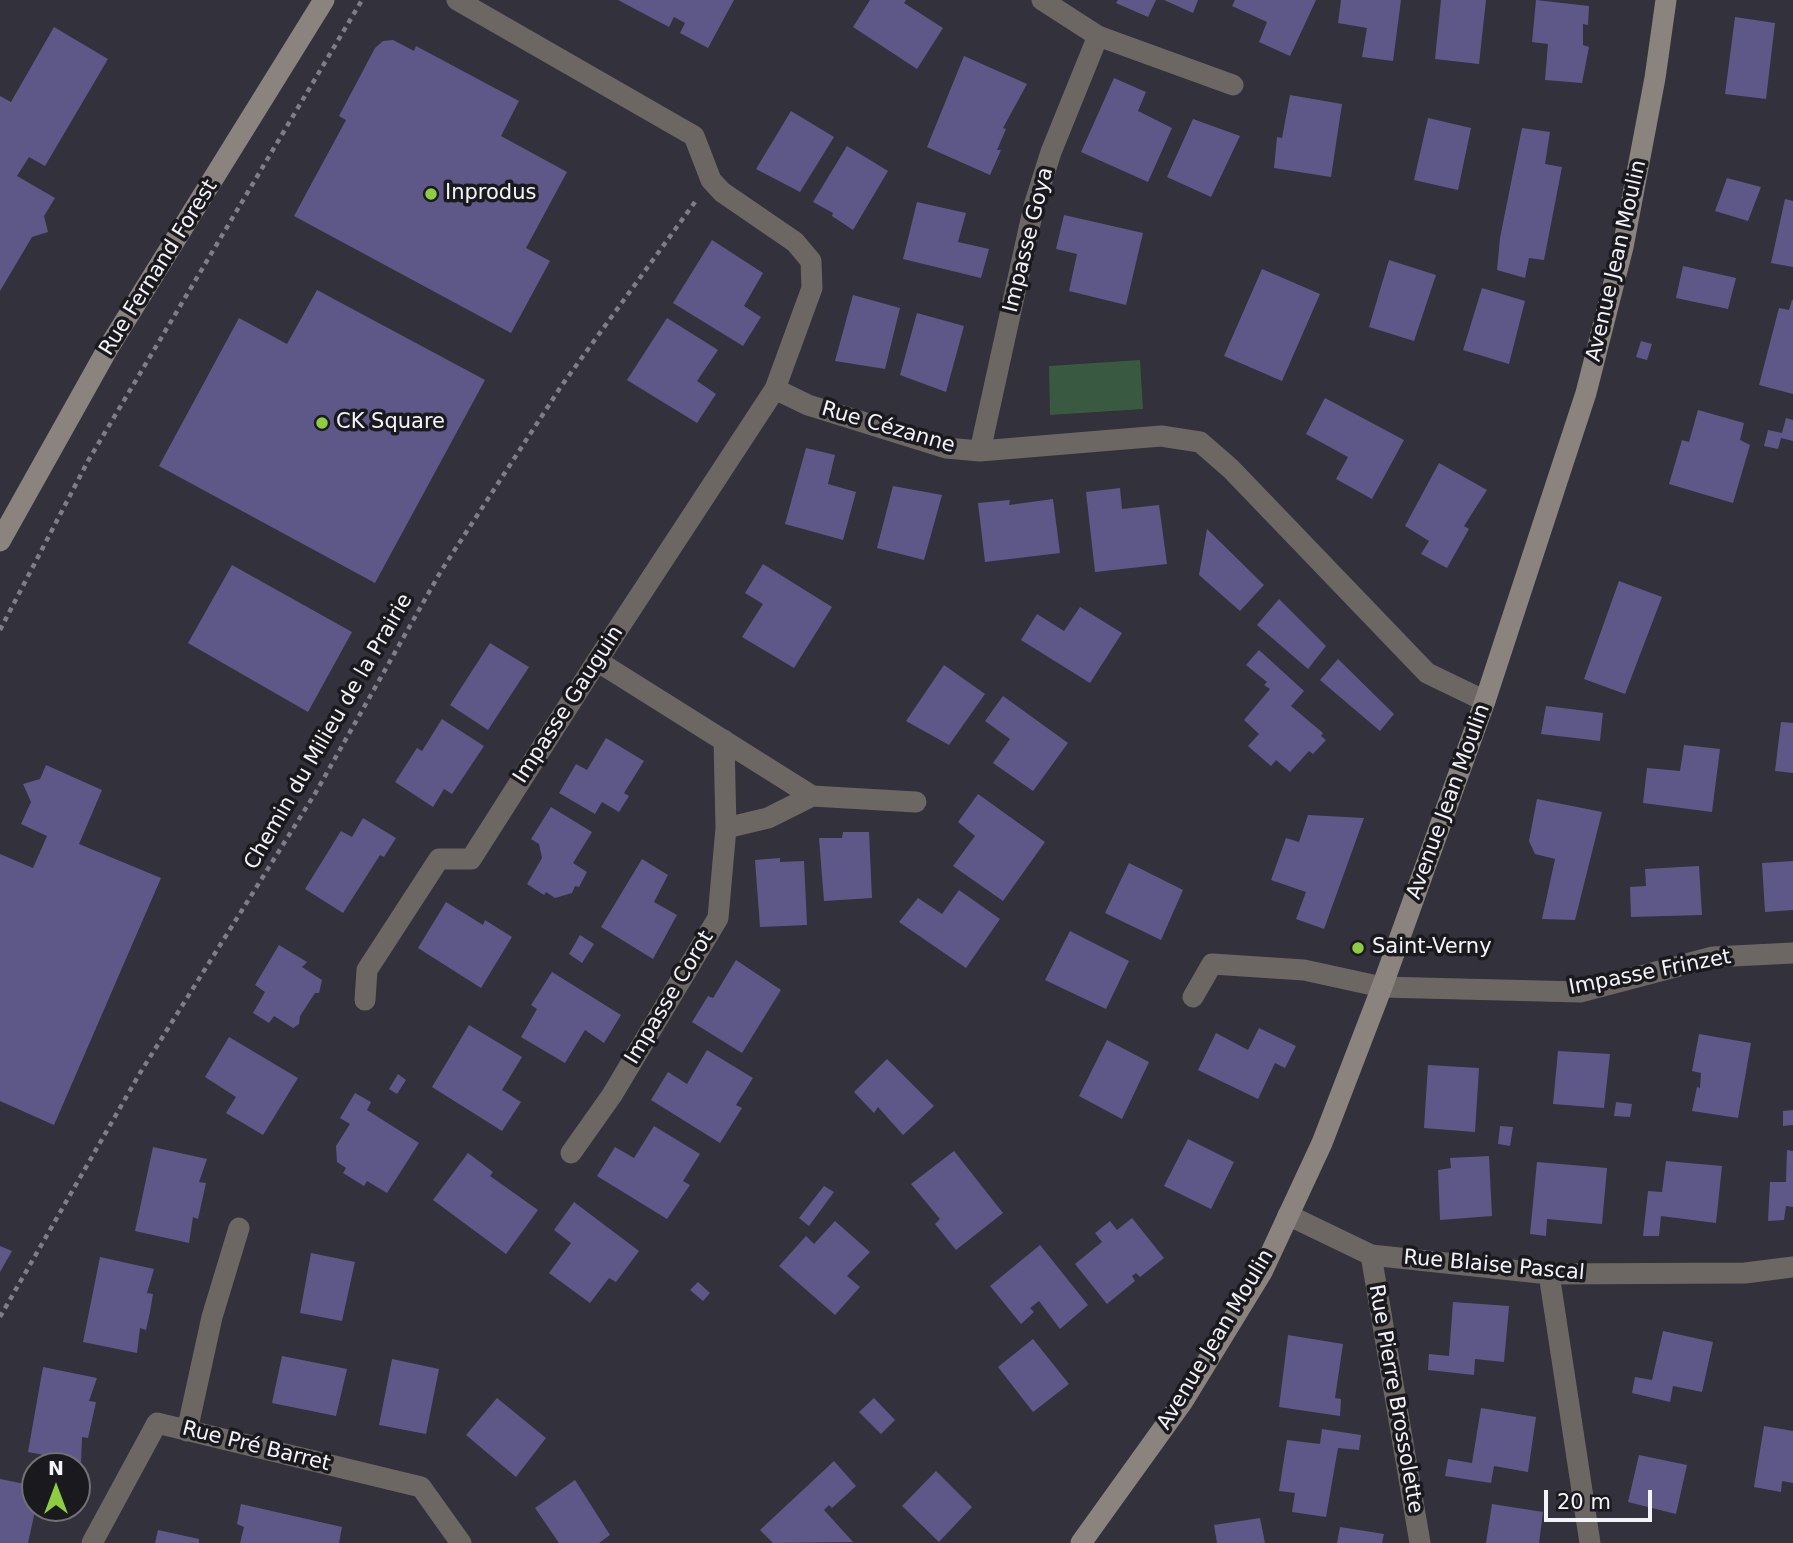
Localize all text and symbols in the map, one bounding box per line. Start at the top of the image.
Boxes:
street label: Avenue Jean Moulin [1582,158,1652,364]
street label: Impasse Goya [999,165,1059,315]
street label: Rue Fernand Forest [95,175,223,361]
place label: Inprodus [445,181,536,207]
marker: Inprodus [423,186,439,202]
street label: Rue Cézanne [818,397,958,459]
place label: CK Square [336,410,445,436]
marker: CK Square [314,415,330,431]
street label: Chemin du Milieu de la Prairie [240,590,418,874]
street label: Impasse Gauguin [509,622,629,788]
street label: Avenue Jean Moulin [1402,701,1496,903]
street label: Impasse Corot [620,927,720,1069]
place label: Saint-Verny [1372,935,1492,961]
marker: Saint-Verny [1350,940,1366,956]
street label: Impasse Frinzet [1567,945,1733,1001]
street label: Avenue Jean Moulin [1152,1245,1280,1435]
street label: Rue Blaise Pascal [1402,1246,1586,1286]
street label: Rue Pierre Brossolette [1362,1283,1428,1515]
street label: Rue Pré Barret [179,1416,333,1478]
north arrow [21,1452,91,1522]
text: N [48,1457,64,1479]
scale bar [1548,1476,1657,1520]
text: 20 m [1557,1490,1611,1514]

